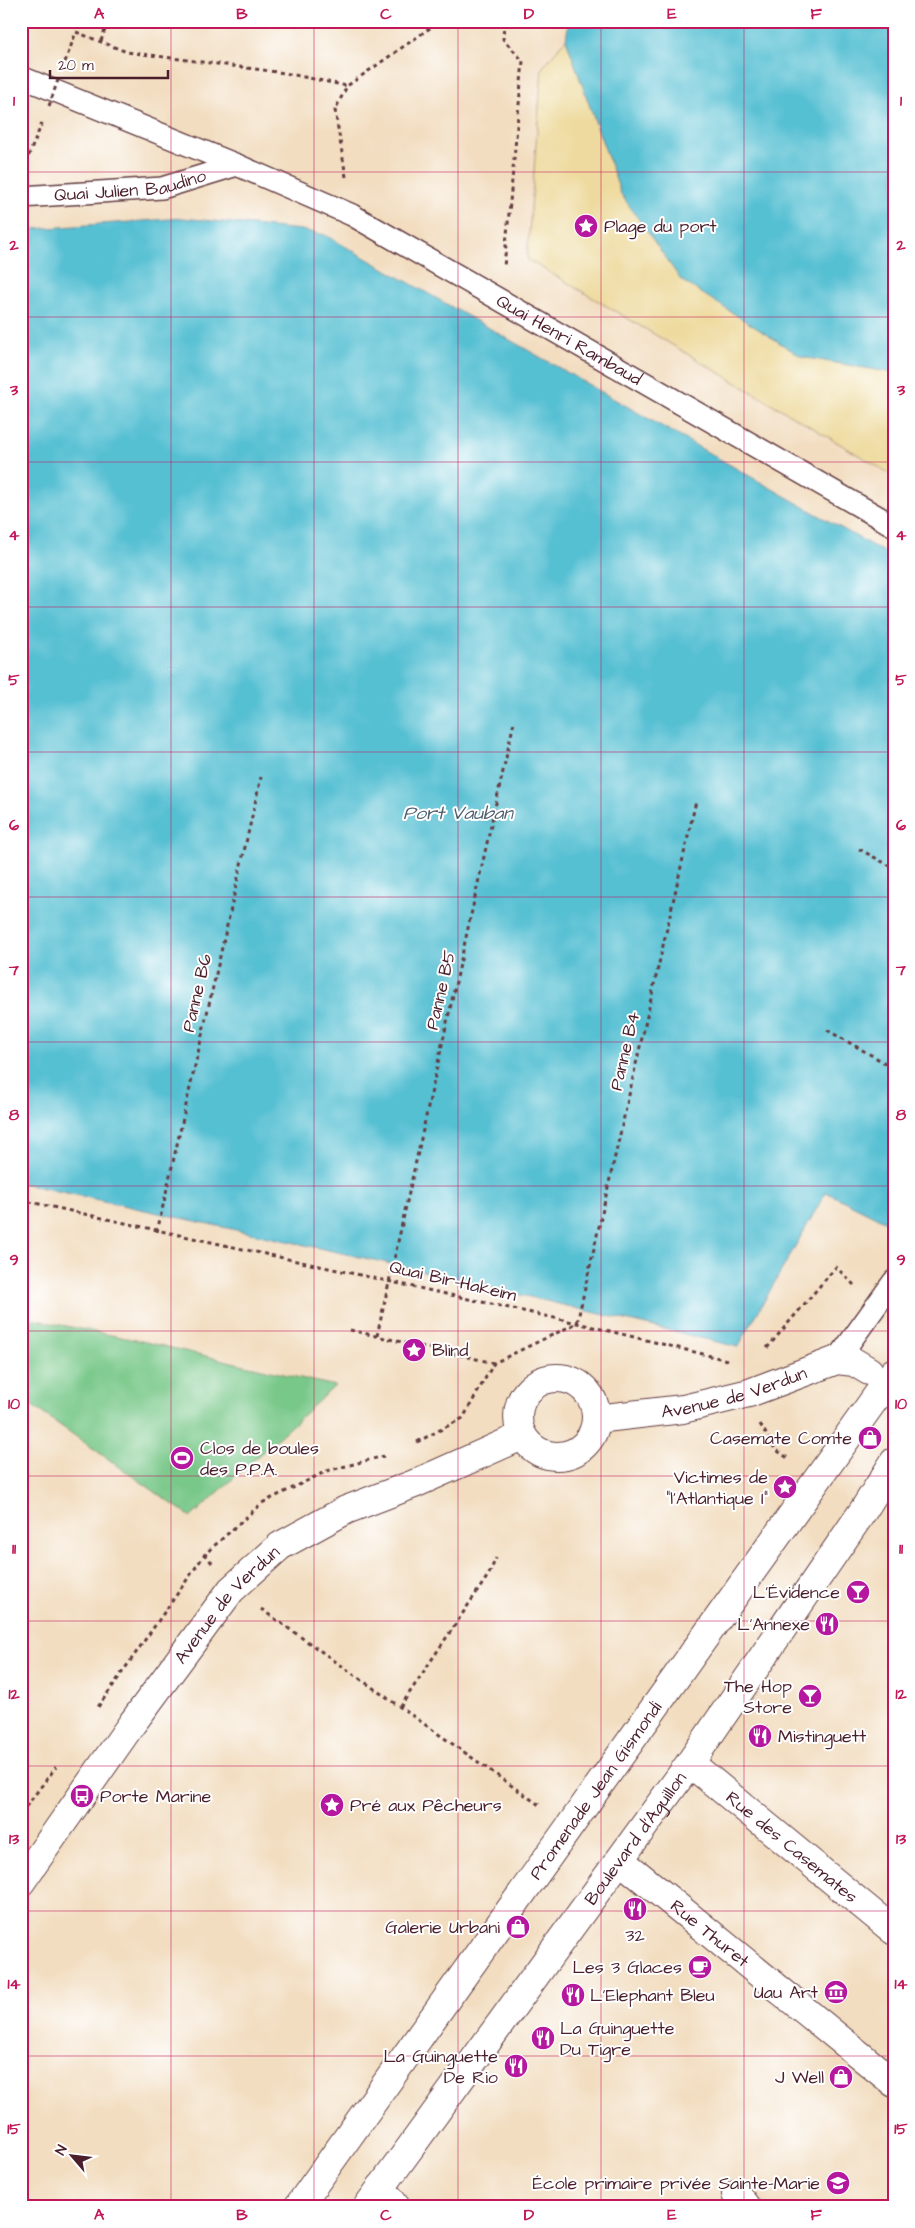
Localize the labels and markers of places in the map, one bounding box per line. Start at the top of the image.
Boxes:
place icon: Plage du port [573,213,599,239]
place label: Plage du port [604,214,717,240]
place icon: Blind [401,1337,427,1363]
place label: Blind [432,1338,469,1363]
shop icon: Casemate Comte [857,1425,883,1451]
place label: Casemate Comte [710,1426,852,1451]
place label: Clos de boules des P.P.A. [200,1436,319,1482]
sports icon: Clos de boules des P.P.A. [169,1445,195,1471]
place label: Victimes de "l'Atlantique I" [666,1465,768,1511]
place icon: Victimes de "l'Atlantique I" [772,1474,798,1500]
bar icon: L'Évidence [845,1579,871,1605]
place label: L'Évidence [753,1580,840,1605]
restaurant icon: L'Annexe [814,1611,840,1637]
place label: L'Annexe [737,1612,810,1637]
place label: The Hop Store [724,1674,792,1720]
bar icon: The Hop Store [797,1683,823,1709]
restaurant icon: Mistinguett [747,1723,773,1749]
place label: Mistinguett [778,1724,867,1750]
bus stop icon: Porte Marine [69,1783,95,1809]
place label: Porte Marine [100,1784,211,1809]
place icon: Pré aux Pêcheurs [319,1792,345,1818]
place label: Pré aux Pêcheurs [350,1793,502,1818]
restaurant icon: 32 [622,1896,648,1922]
shop icon: Galerie Urbani [505,1914,531,1940]
place label: Galerie Urbani [385,1915,500,1940]
place label: 32 [625,1923,645,1948]
cafe icon: Les 3 Glaces [687,1954,713,1980]
place label: Les 3 Glaces [573,1955,682,1980]
museum icon: Uau Art [823,1979,849,2005]
place label: Uau Art [754,1980,819,2005]
restaurant icon: L'Elephant Bleu [560,1982,586,2008]
place label: L'Elephant Bleu [590,1983,715,2008]
place label: La Guinguette Du Tigre [560,2016,675,2063]
restaurant icon: La Guinguette Du Tigre [530,2025,556,2051]
place label: La Guinguette De Rio [383,2044,498,2090]
restaurant icon: La Guinguette De Rio [503,2053,529,2079]
shop icon: J Well [828,2064,854,2090]
place label: J Well [775,2065,824,2090]
school or university icon: École primaire privée Sainte-Marie [825,2170,851,2196]
place label: École primaire privée Sainte-Marie [532,2171,820,2196]

